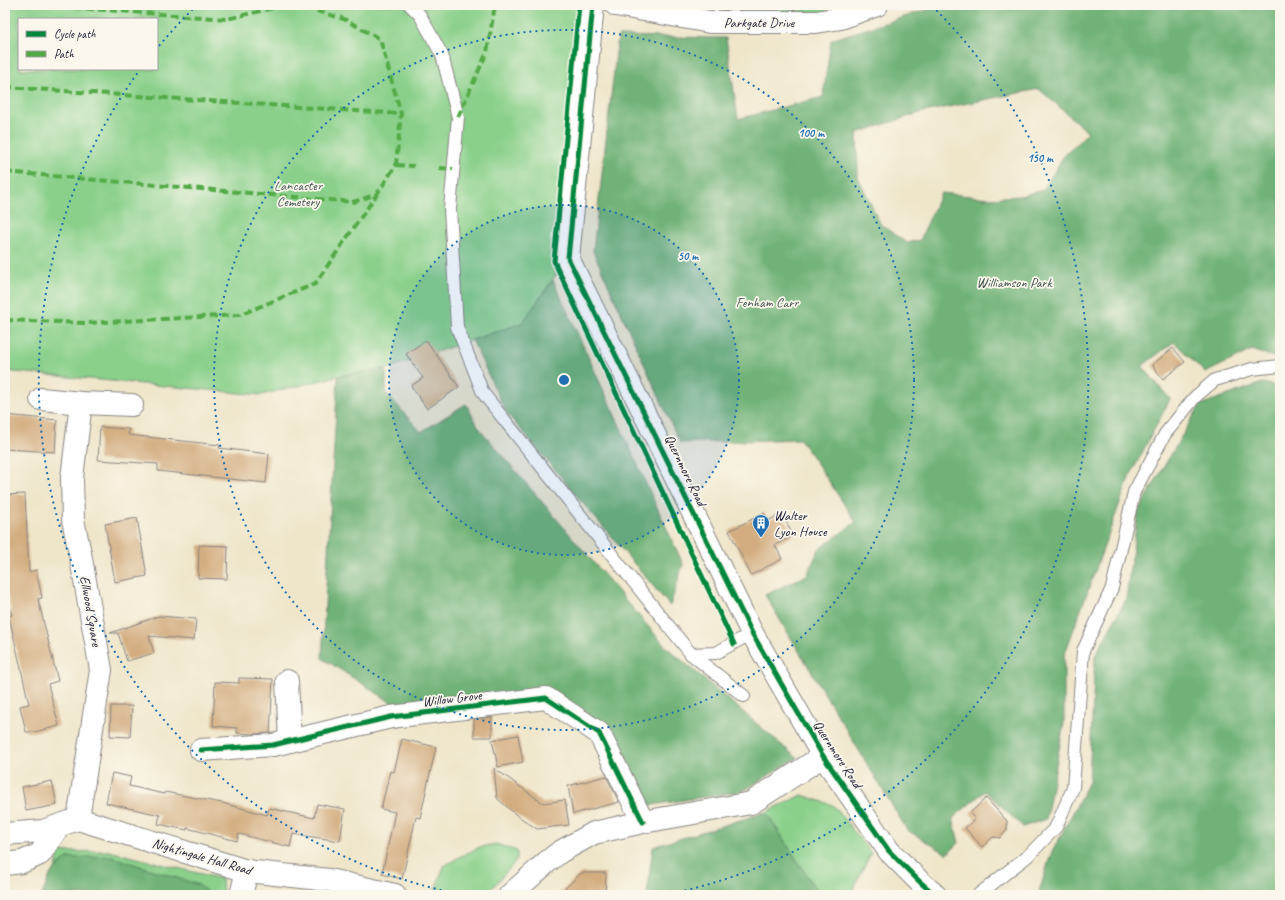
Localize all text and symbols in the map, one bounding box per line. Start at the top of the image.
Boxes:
street label: Parkgate Drive [724,14,796,31]
legend [18,18,158,70]
text: Cycle path [54,26,96,42]
text: Path [54,46,74,62]
text: 100 m [798,125,825,141]
text: 150 m [1027,150,1054,166]
park label: Lancaster Cemetery [274,177,323,210]
text: 50 m [678,248,699,264]
park label: Williamson Park [976,274,1053,291]
park label: Fenham Carr [736,294,799,311]
centre of rings [557,373,571,387]
street label: Quernmore Road [661,432,711,511]
place label: Walter Lyon House [774,507,828,540]
building icon: Walter Lyon House [751,513,771,538]
street label: Ellwood Square [76,575,105,649]
street label: Willow Grove [422,686,484,711]
street label: Quernmore Road [809,717,867,793]
street label: Nightingale Hall Road [150,834,256,879]

